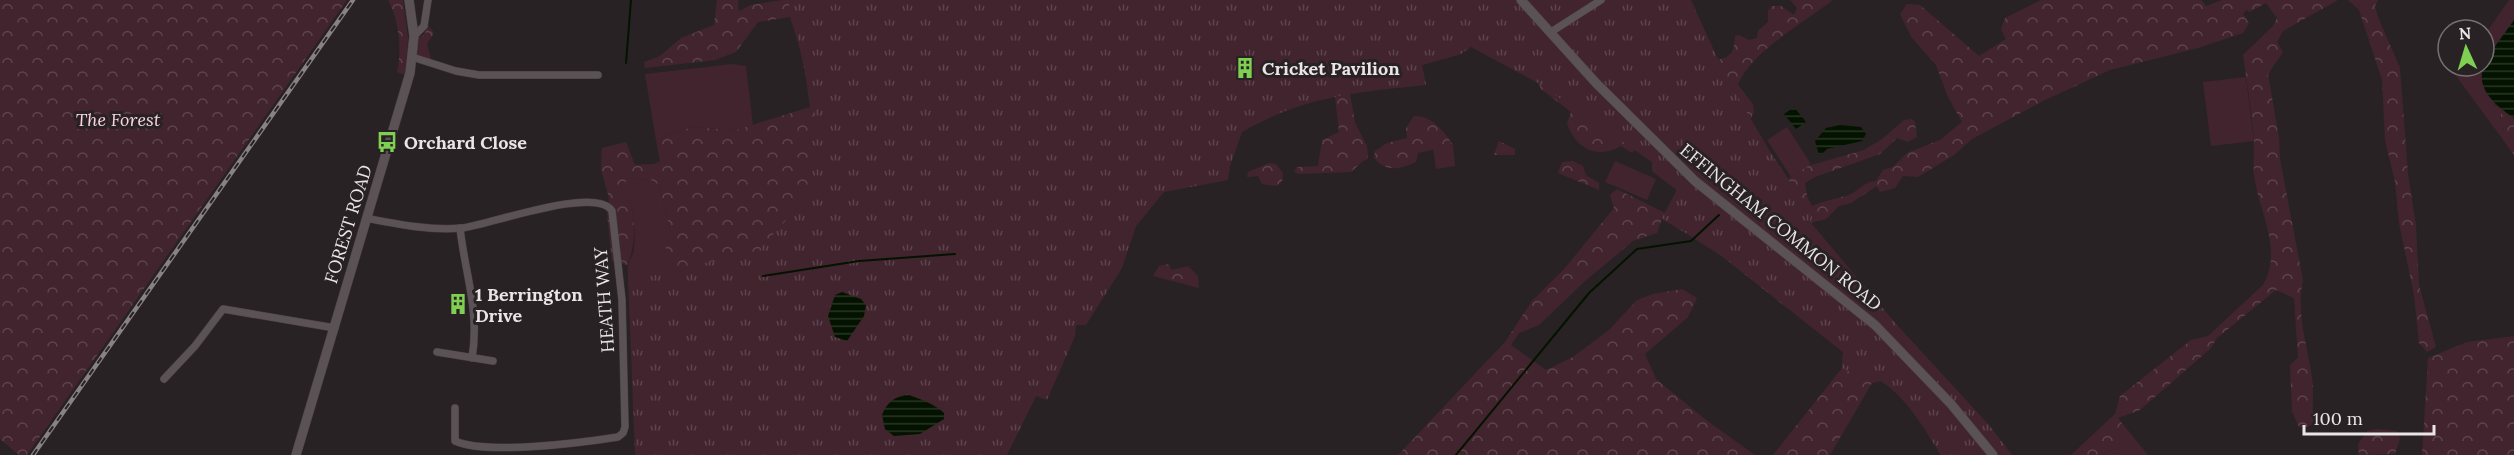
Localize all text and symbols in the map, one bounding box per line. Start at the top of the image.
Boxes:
north arrow [2436,18,2496,78]
text: N [2458,23,2472,43]
building icon: Cricket Pavilion [1233,56,1257,80]
place label: Cricket Pavilion [1262,57,1400,80]
park label: The Forest [76,108,161,131]
bus stop icon: Orchard Close [375,130,399,154]
place label: Orchard Close [404,131,527,154]
street label: EFFINGHAM COMMON ROAD [1675,138,1887,316]
street label: FOREST ROAD [319,162,377,286]
street label: HEATH WAY [589,246,619,353]
place label: 1 Berrington Drive [475,283,583,327]
building icon: 1 Berrington Drive [446,292,470,316]
scale bar [2304,398,2434,436]
text: 100 m [2313,407,2363,430]

